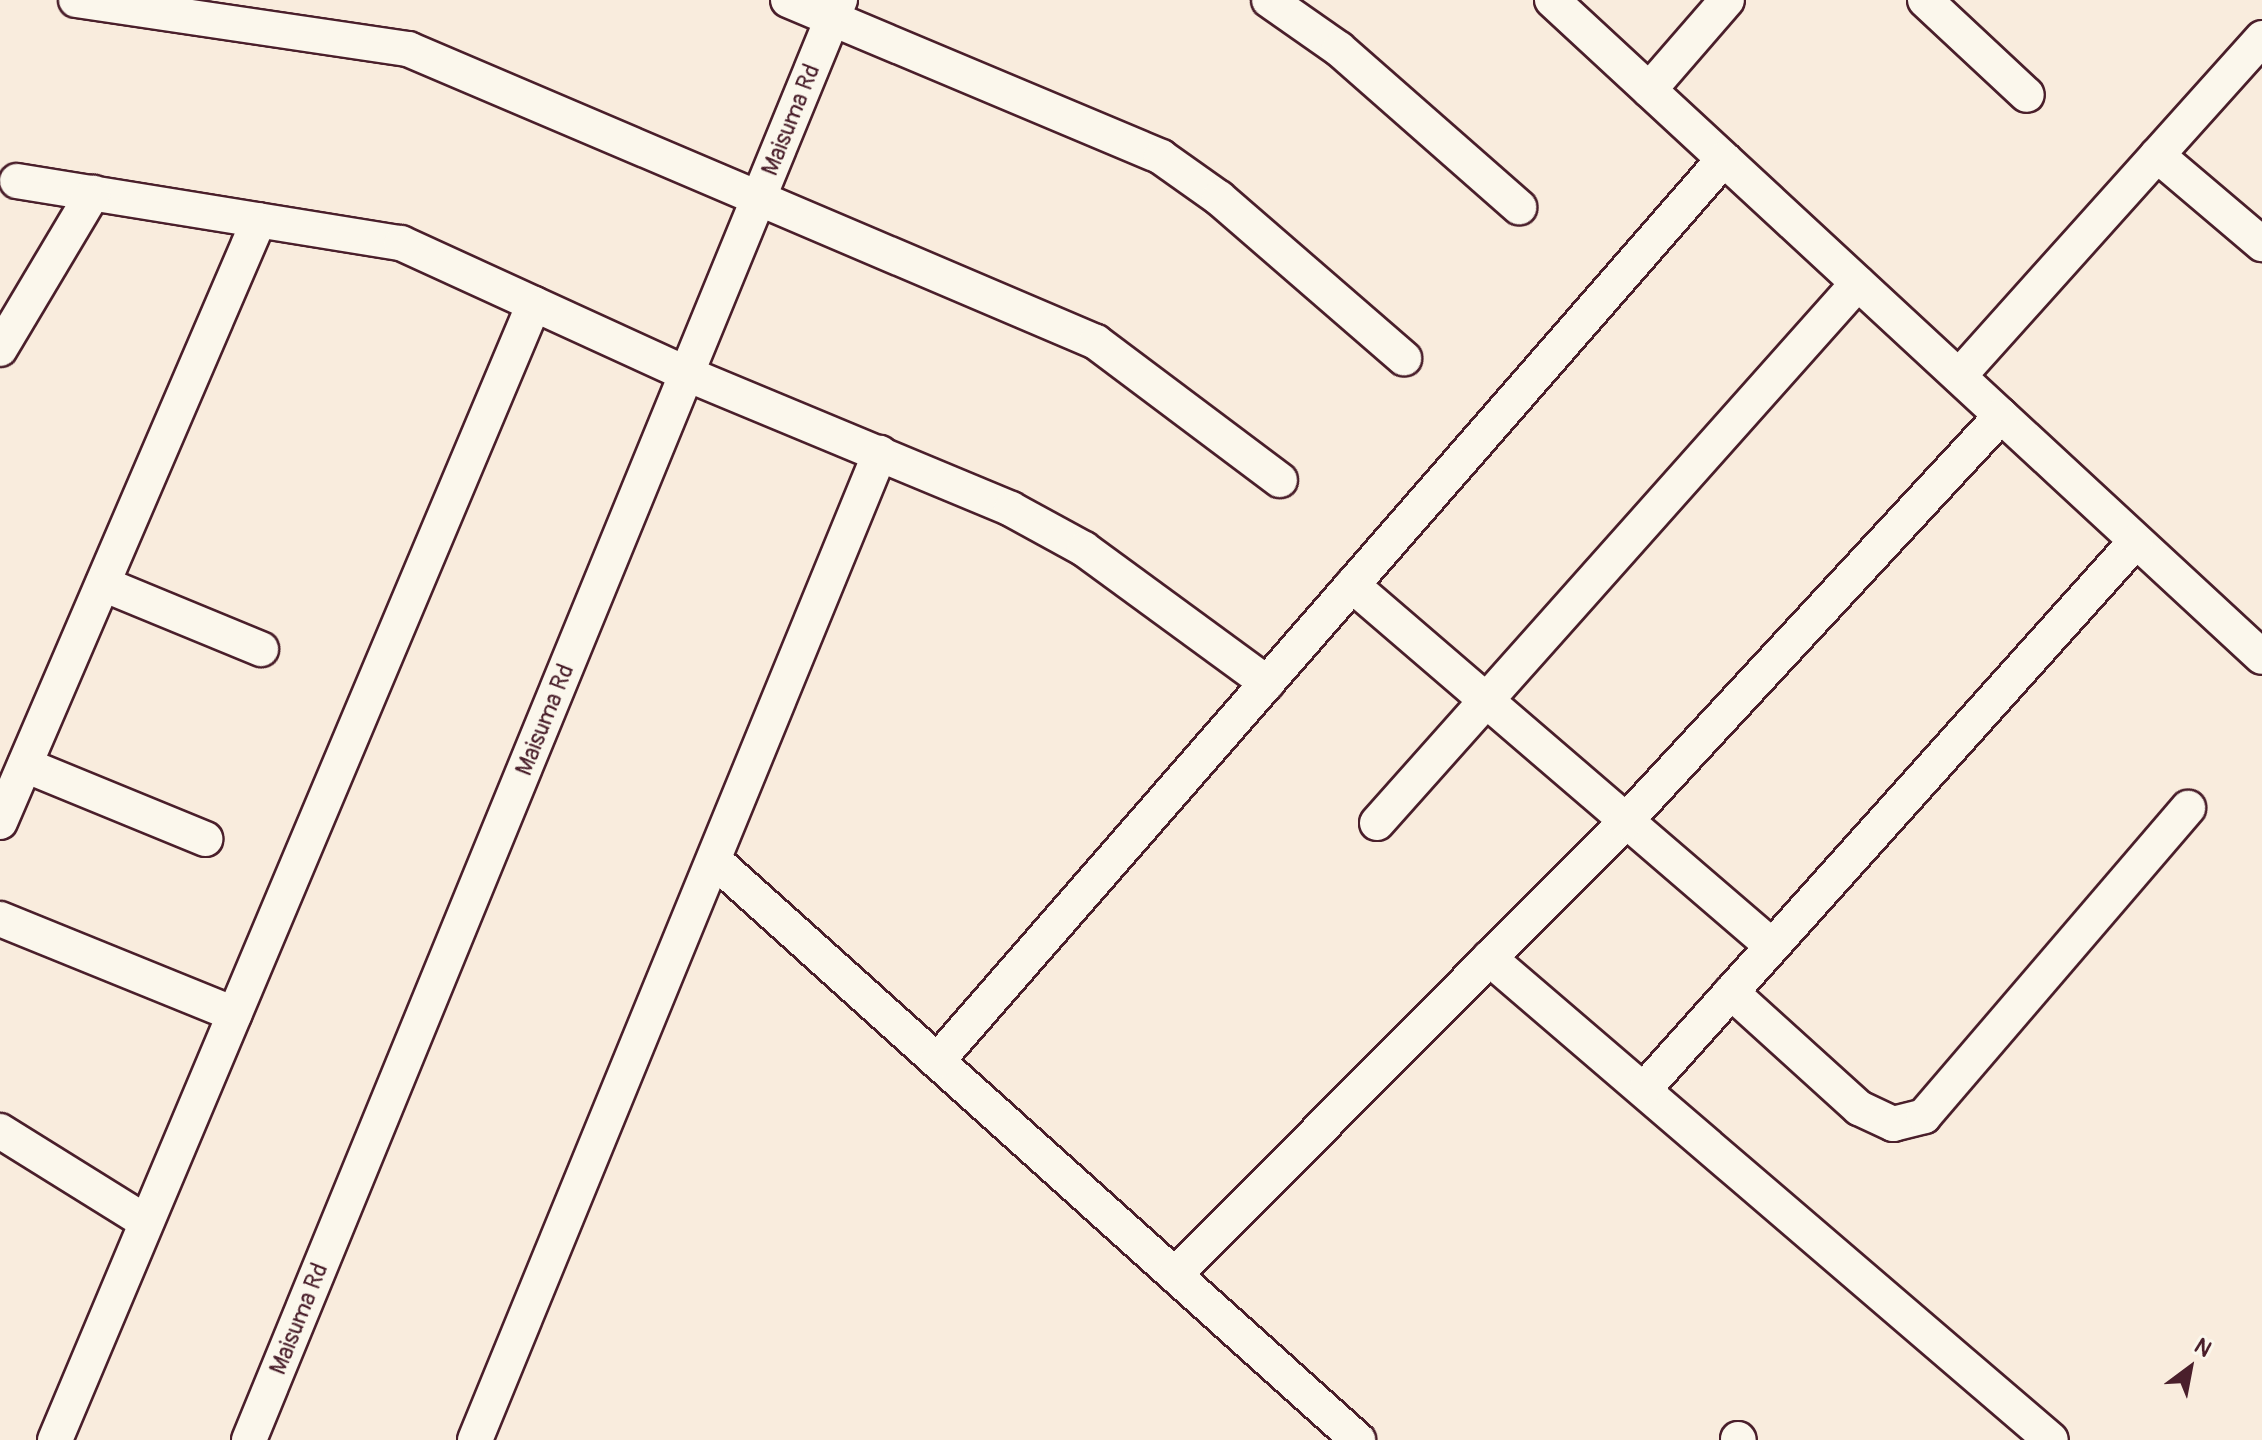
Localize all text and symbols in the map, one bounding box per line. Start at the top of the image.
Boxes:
street label: Maisuma Rd [756,60,826,180]
street label: Maisuma Rd [510,660,580,780]
street label: Maisuma Rd [264,1259,334,1379]
north arrow [2150,1328,2230,1408]
text: N [2189,1332,2216,1363]

